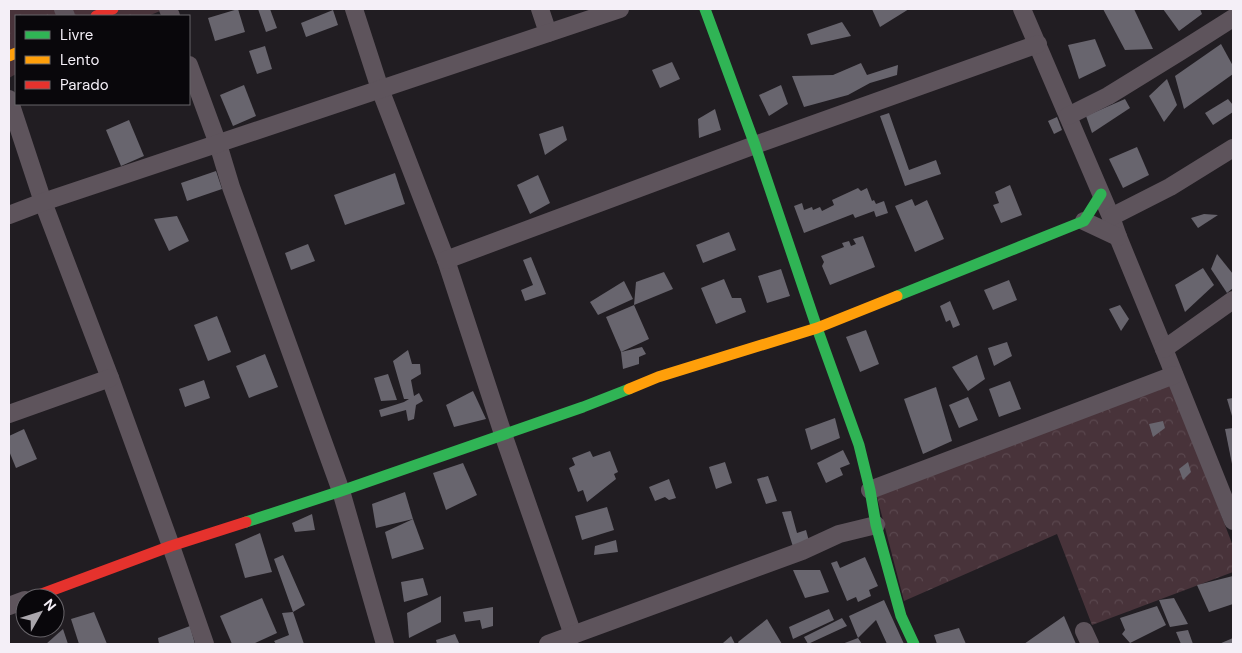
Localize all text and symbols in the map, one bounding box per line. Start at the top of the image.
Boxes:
legend [15,15,190,105]
text: Livre [60,25,93,45]
text: Lento [60,50,99,70]
text: Parado [60,75,109,95]
north arrow [15,588,65,638]
text: N [40,595,60,614]

